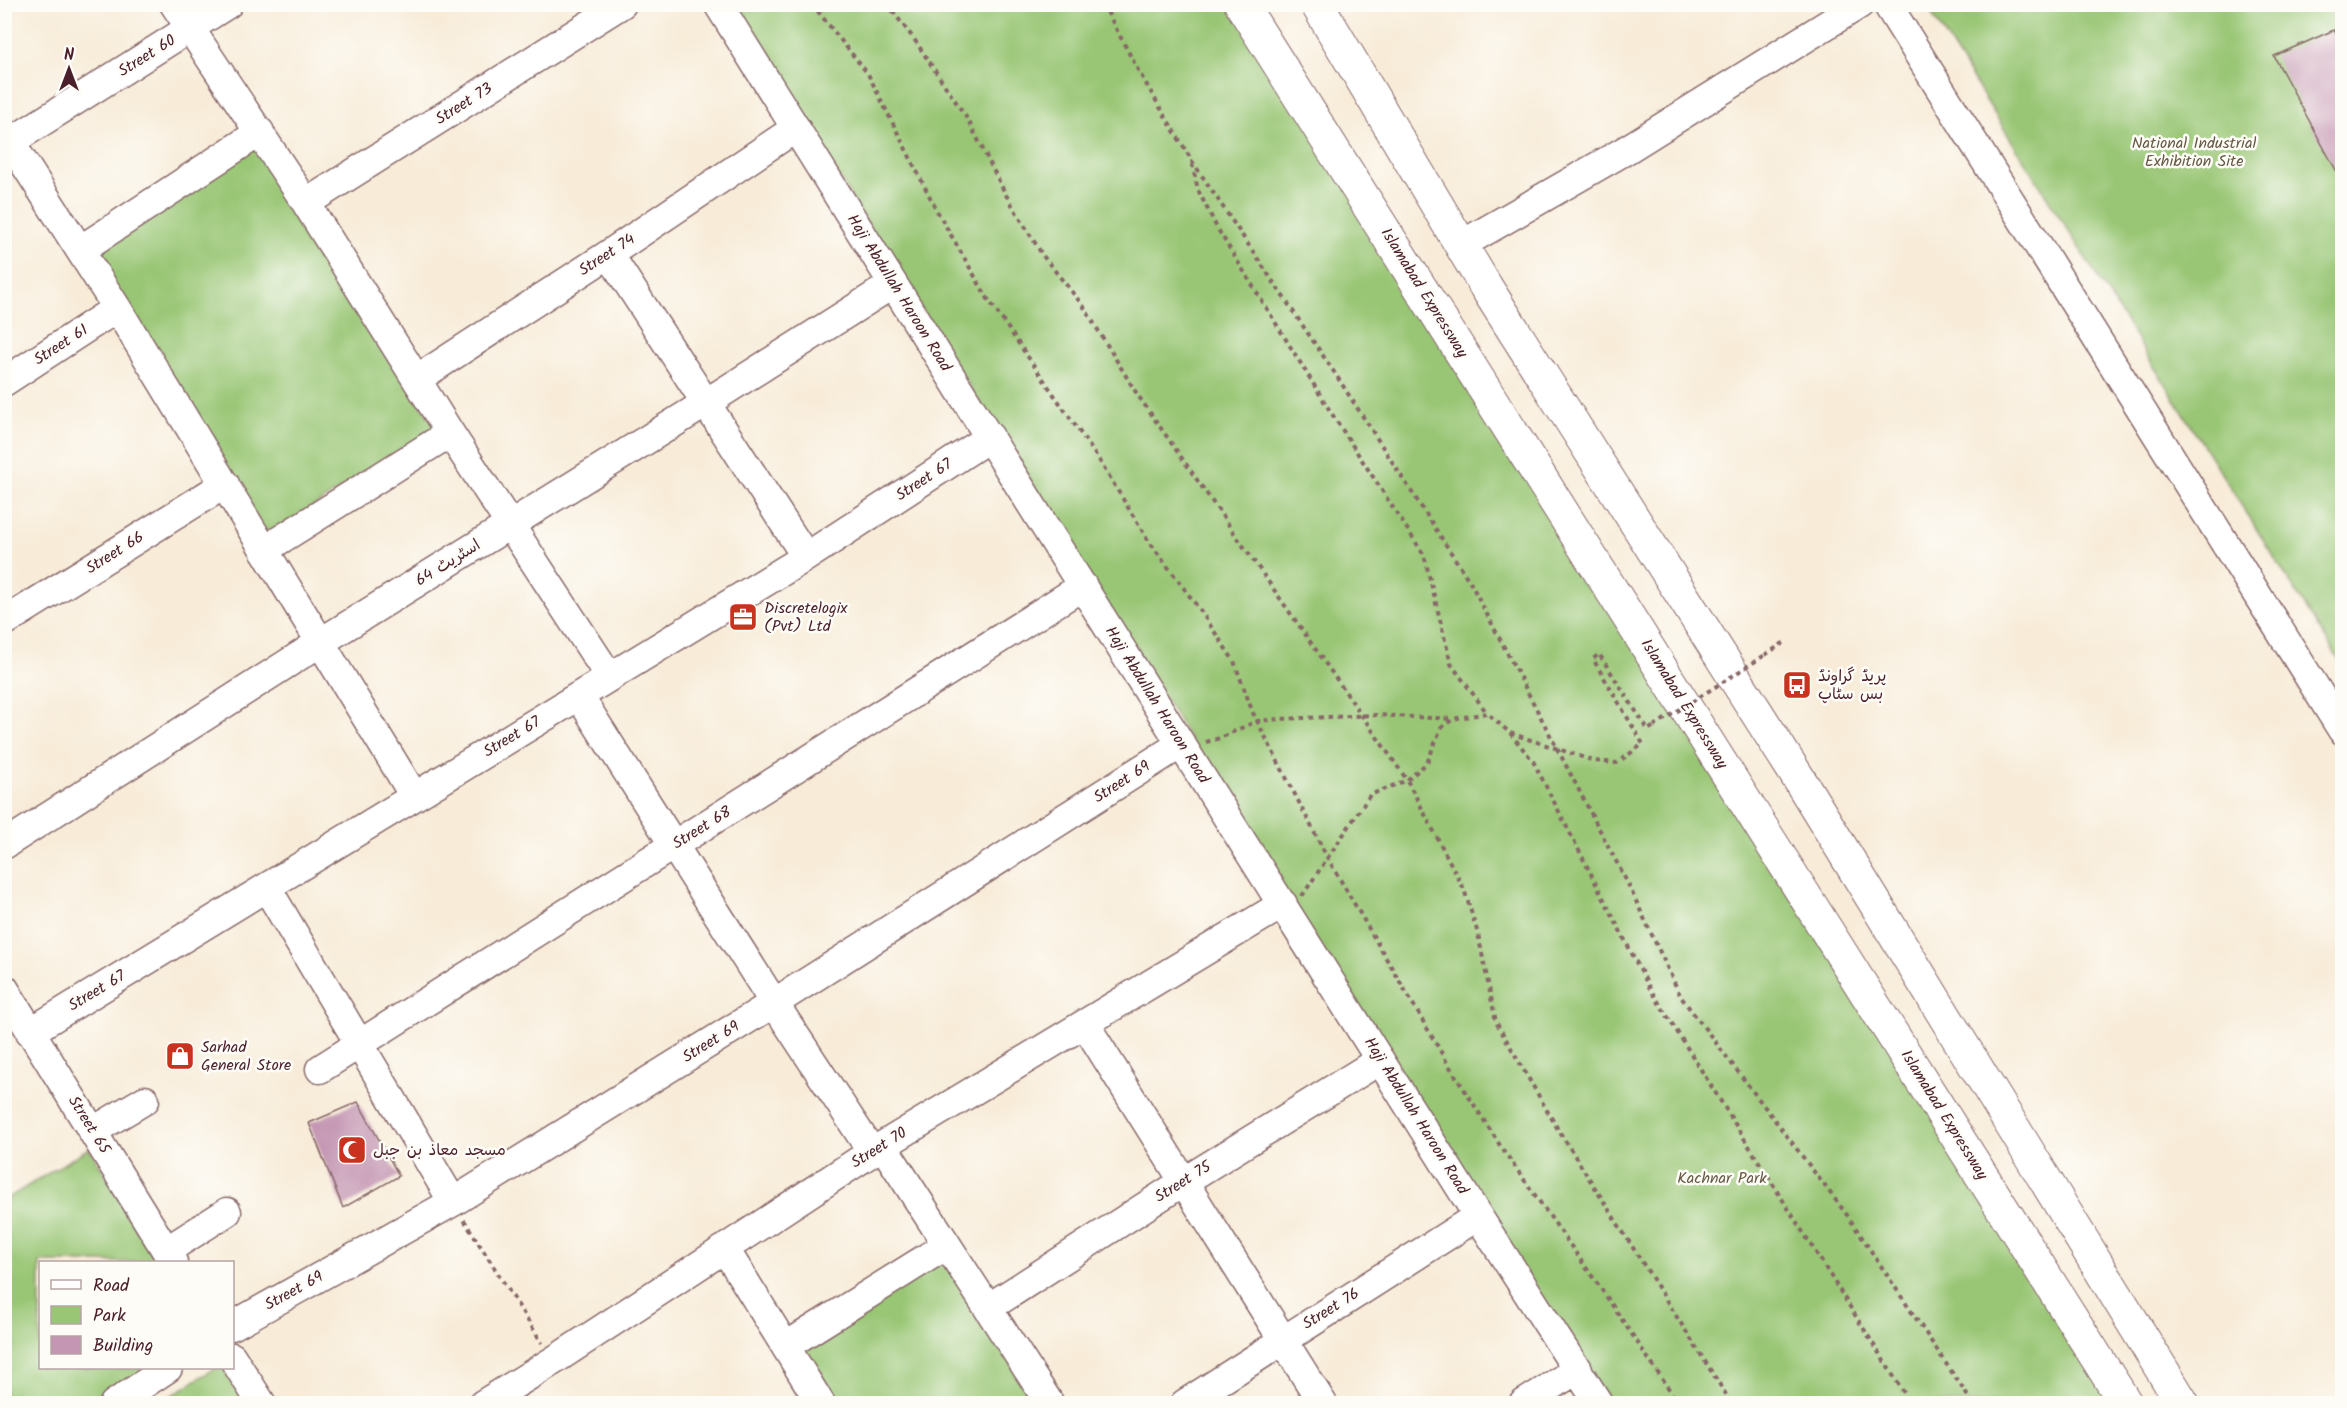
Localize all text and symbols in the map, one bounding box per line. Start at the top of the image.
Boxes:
street label: Street 60 [113,28,181,84]
north arrow [39,39,99,99]
text: N [64,43,74,68]
street label: Street 73 [430,77,498,131]
park label: National Industrial Exhibition Site [2132,131,2256,174]
street label: Haji Abdullah Haroon Road [840,209,958,378]
street label: Islamabad Expressway [1374,223,1474,363]
street label: Street 74 [574,227,640,283]
street label: Street 61 [29,318,93,372]
street label: Street 67 [891,452,958,508]
street label: Street 66 [81,525,149,581]
street label: اسٹریٹ 64 [410,533,486,593]
place label: Discretelogix (Pvt) Ltd [764,596,849,639]
office icon: Discretelogix (Pvt) Ltd [727,601,759,633]
street label: Haji Abdullah Haroon Road [1098,621,1216,790]
street label: Islamabad Expressway [1634,634,1734,774]
place label: پریڈ گراونڈ بس سٹاپ [1818,664,1886,707]
bus stop icon: پریڈ گراونڈ بس سٹاپ [1781,669,1813,701]
street label: Street 67 [478,710,546,764]
street label: Street 69 [1088,754,1156,810]
street label: Street 68 [668,800,737,856]
street label: Street 67 [63,964,131,1018]
street label: Street 69 [677,1014,745,1069]
street label: Haji Abdullah Haroon Road [1357,1032,1475,1201]
place label: Sarhad General Store [201,1035,291,1078]
shop icon: Sarhad General Store [164,1040,196,1072]
street label: Islamabad Expressway [1894,1045,1994,1185]
street label: Street 65 [61,1091,117,1160]
street label: Street 70 [846,1121,912,1175]
mosque icon: مسجد معاذ بن جبل [336,1134,368,1166]
place label: مسجد معاذ بن جبل [373,1138,506,1163]
street label: Street 75 [1150,1154,1218,1209]
park label: Kachnar Park [1677,1166,1767,1191]
legend [39,1261,234,1369]
street label: Street 69 [260,1265,328,1317]
text: Road [93,1272,130,1301]
street label: Street 76 [1298,1282,1364,1336]
text: Park [93,1302,126,1331]
text: Building [93,1332,153,1361]

